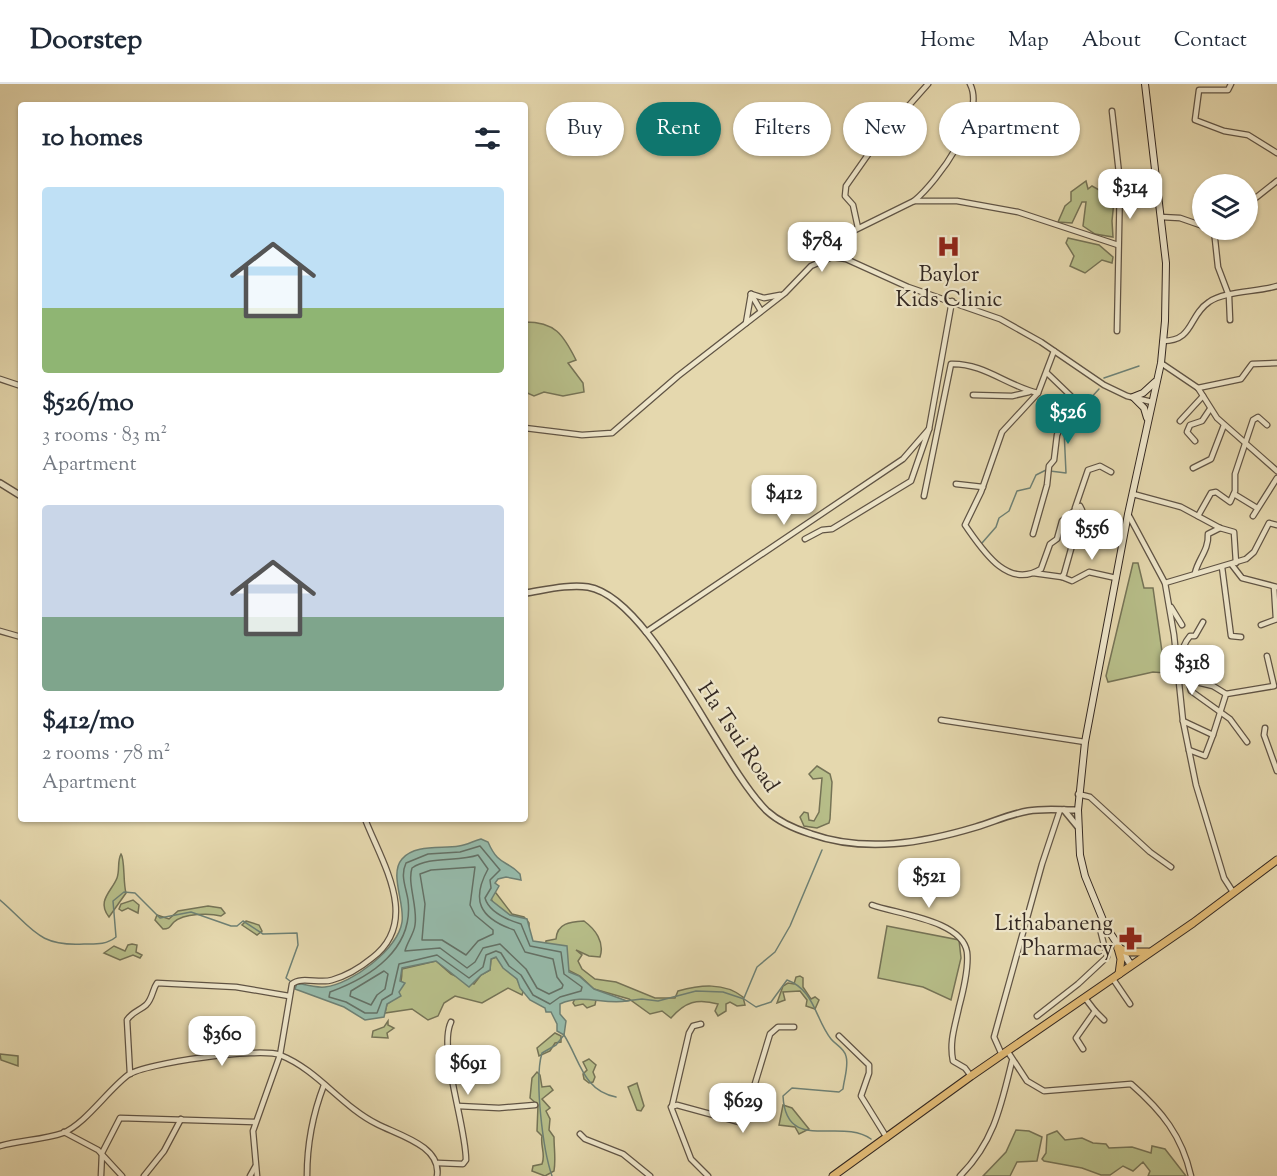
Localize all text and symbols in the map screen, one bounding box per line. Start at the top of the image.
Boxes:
text: Doorstep [30,21,142,61]
text: Home [920,26,975,56]
text: Map [1008,26,1049,56]
text: About [1082,26,1141,56]
text: Contact [1174,26,1247,56]
chip: Buy [546,102,624,156]
chip: Rent [636,102,721,156]
chip: Filters [733,102,831,156]
chip: New [843,102,927,156]
chip: Apartment [939,102,1080,156]
text: 10 homes [42,120,143,157]
icon: filters [471,122,504,155]
pin: $314 [1094,169,1166,220]
text: $314 [1112,174,1148,203]
map controls [1192,174,1258,240]
button: layers [1192,174,1258,240]
pin: $784 [786,222,858,273]
icon: home [219,226,327,334]
text: $784 [802,227,842,256]
hospital icon: Baylor Kids Clinic [936,234,962,260]
place label: Baylor Kids Clinic [895,260,1003,317]
text: $526/mo [42,385,134,422]
pin: $526 [1032,394,1104,445]
text: $526 [1050,399,1086,428]
text: 3 rooms · 83 m² [42,422,167,451]
text: Apartment [42,451,137,480]
pin: $412 [748,475,820,526]
text: $412 [766,480,802,509]
pin: $556 [1056,510,1128,561]
text: $556 [1075,515,1109,544]
icon: home [219,544,327,652]
pin: $318 [1156,645,1228,696]
text: $318 [1174,650,1210,679]
street label: Ha Tsui Road [688,676,786,800]
text: $412/mo [42,703,134,740]
text: 2 rooms · 78 m² [42,740,171,769]
text: Apartment [42,769,137,798]
pin: $521 [893,858,965,909]
text: $521 [912,863,946,892]
place label: Lithabaneng Pharmacy [995,909,1113,966]
pharmacy icon: Lithabaneng Pharmacy [1118,925,1144,951]
pin: $360 [186,1016,258,1067]
text: $360 [202,1021,242,1050]
pin: $691 [432,1045,504,1096]
text: $691 [449,1050,487,1079]
pin: $629 [707,1083,779,1134]
text: $629 [723,1088,763,1117]

